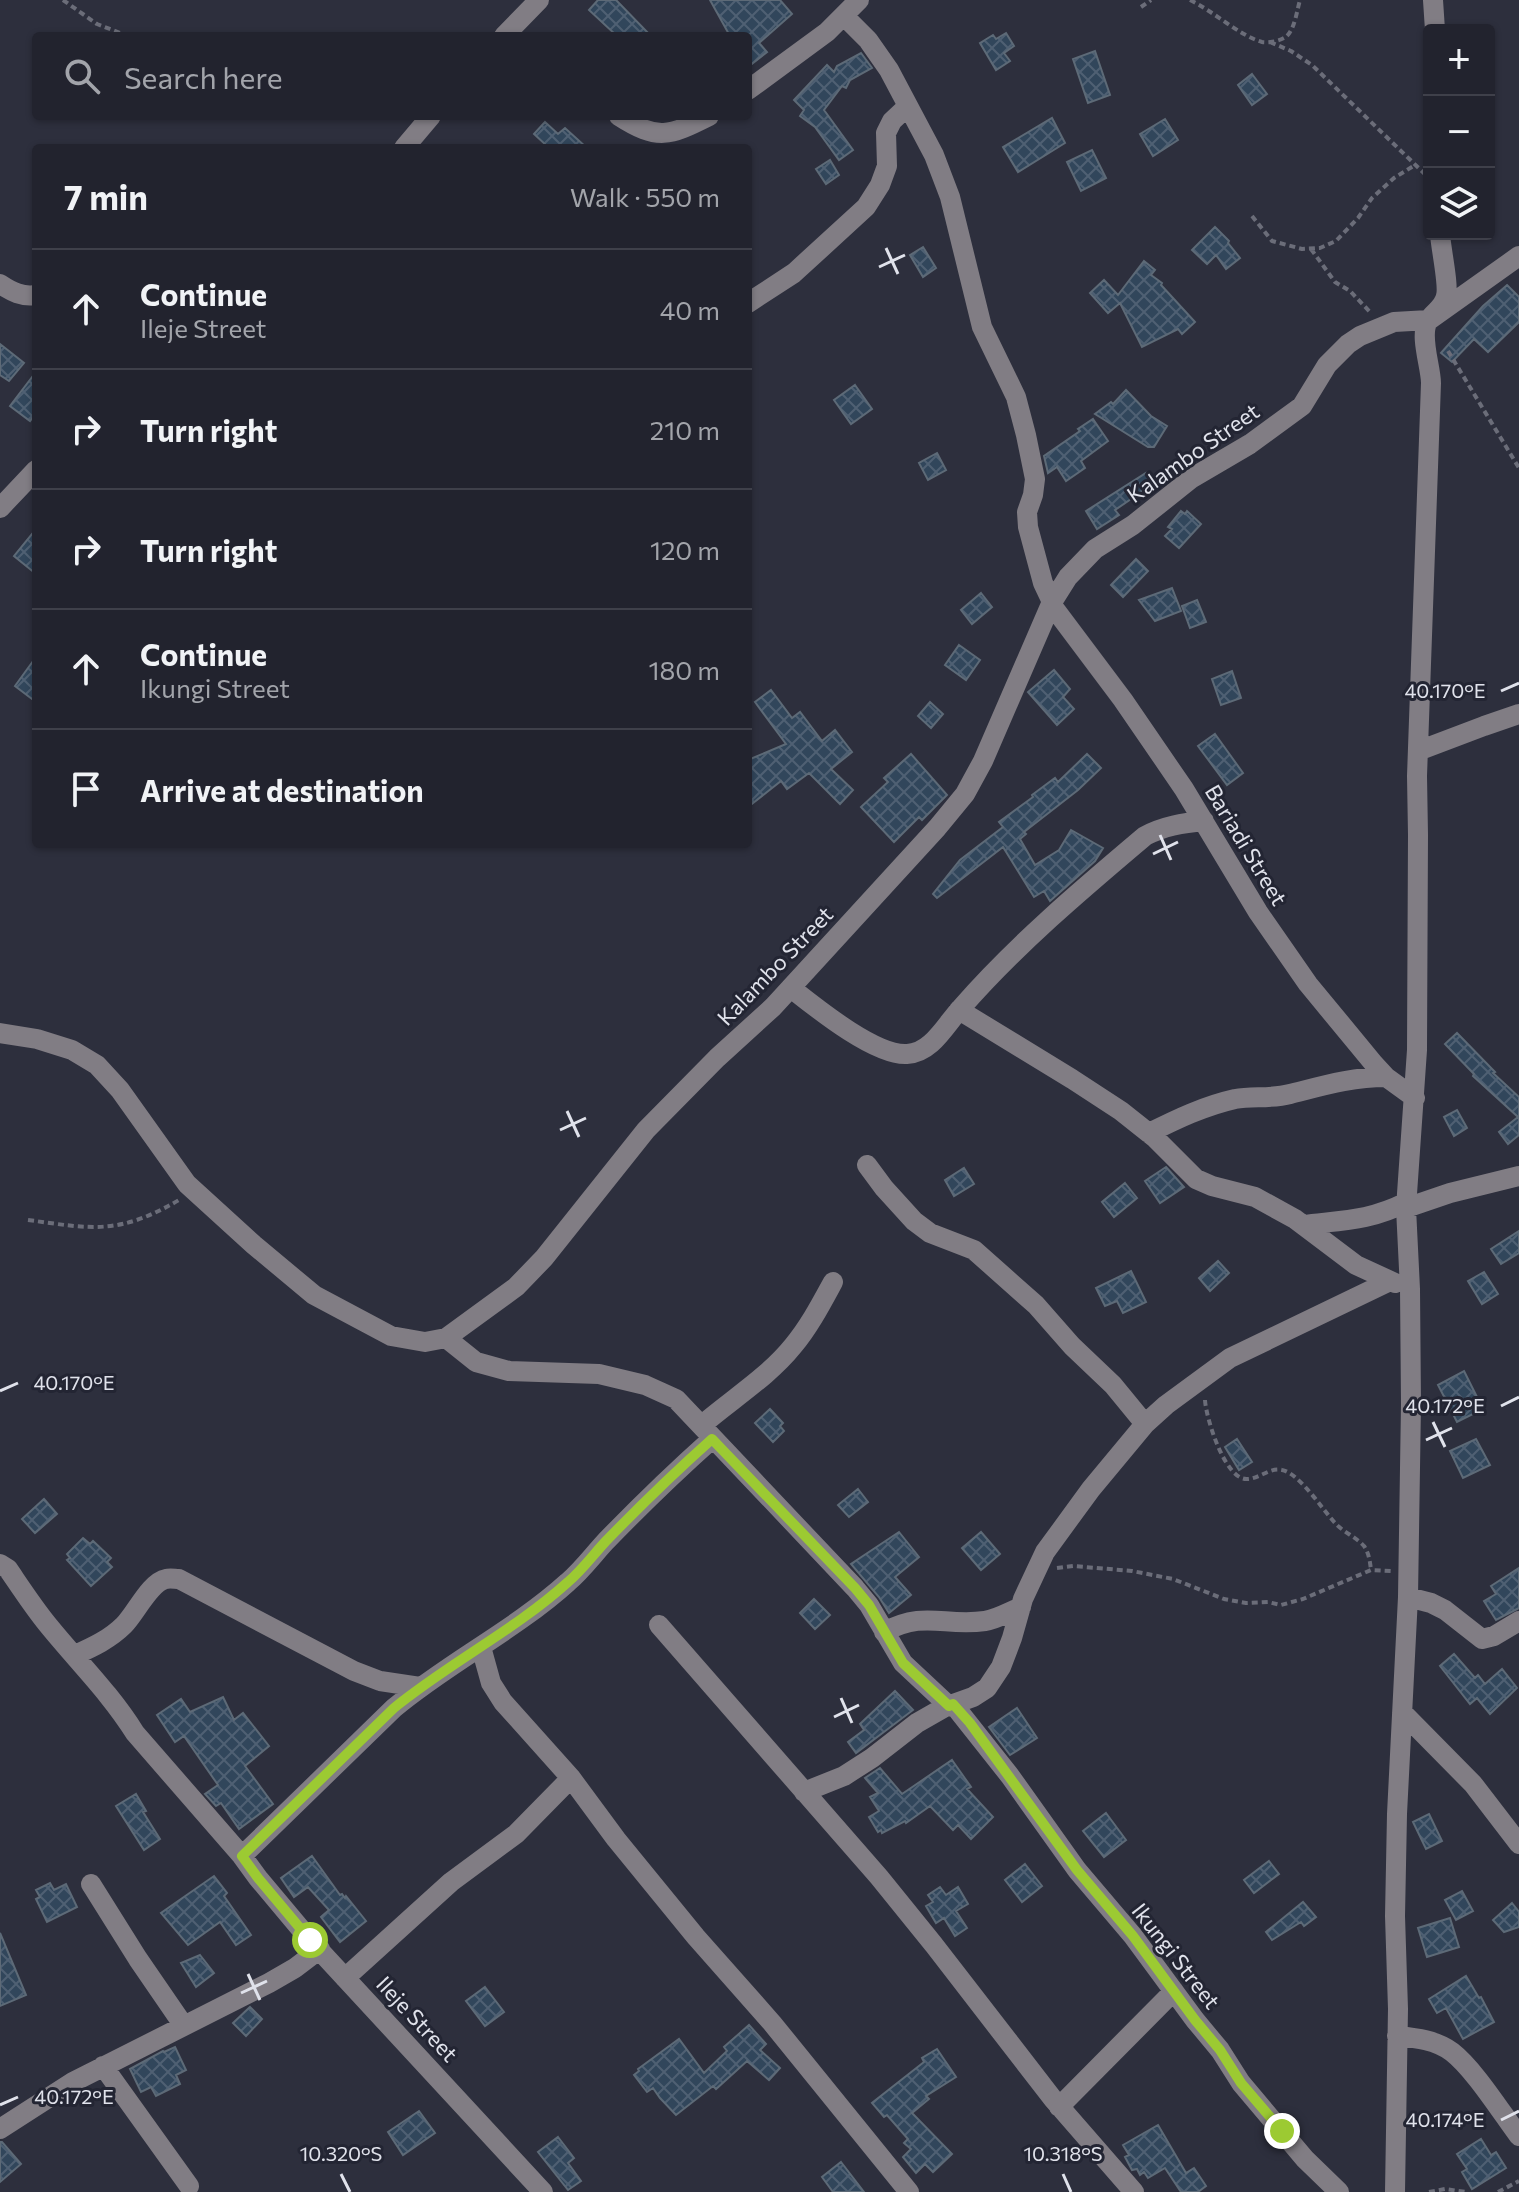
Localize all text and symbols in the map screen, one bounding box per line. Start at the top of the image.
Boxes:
map controls [1423,24,1495,240]
button: + [1423,24,1495,96]
search box [32,32,752,120]
icon: search [60,54,104,98]
text: Search here [124,58,283,95]
button: − [1423,96,1495,168]
button: layers [1423,168,1495,240]
text: 7 min [64,175,148,217]
text: Walk · 550 m [570,181,720,212]
text: Continue [140,275,267,312]
icon: ahead [64,287,108,331]
text: 40 m [660,294,720,325]
text: Ileje Street [140,312,266,343]
street label: Kalambo Street [1121,397,1264,508]
icon: right [64,407,108,451]
text: Turn right [140,411,277,448]
text: 210 m [650,414,720,445]
icon: right [64,527,108,571]
text: Turn right [140,531,277,568]
text: 120 m [650,534,720,565]
text: Continue [140,635,267,672]
icon: ahead [64,647,108,691]
text: 180 m [648,654,720,685]
text: Ikungi Street [140,672,290,703]
text: 40.170°E [1404,678,1486,702]
icon: arrive [64,767,108,811]
text: Arrive at destination [140,771,424,808]
street label: Bariadi Street [1200,779,1293,910]
street label: Kalambo Street [711,900,838,1031]
text: 40.170°E [33,1370,115,1394]
text: 40.172°E [1405,1393,1485,1417]
street label: Ikungi Street [1127,1897,1226,2014]
route start [292,1922,328,1958]
street label: Ileje Street [371,1970,464,2067]
text: 40.172°E [34,2084,114,2108]
text: 40.174°E [1405,2107,1485,2131]
route end [1264,2113,1300,2149]
text: 10.320°S [300,2141,382,2165]
text: 10.318°S [1023,2141,1103,2165]

